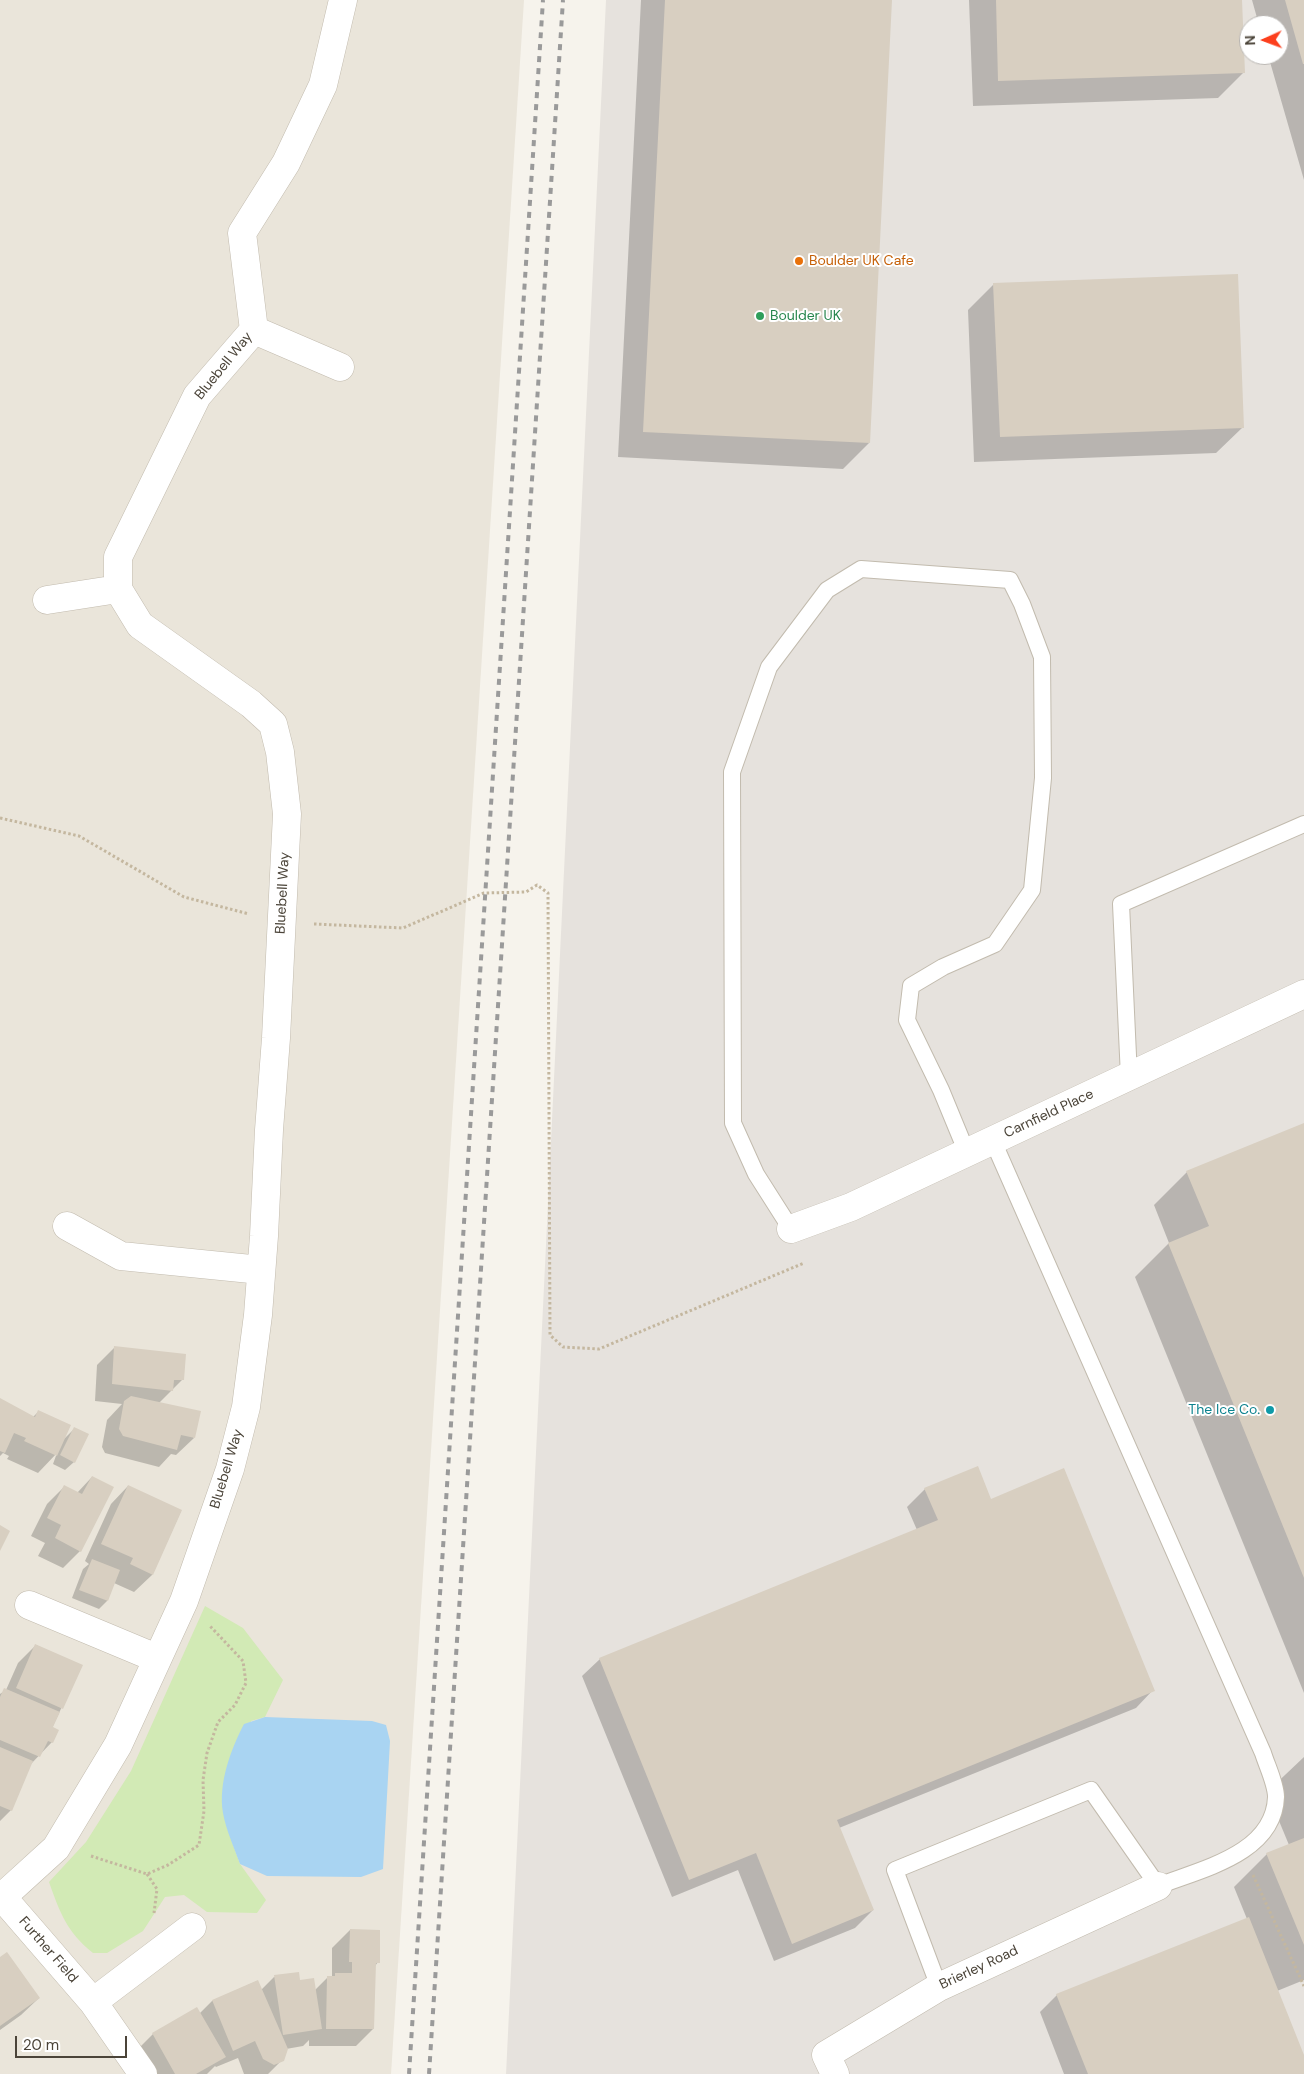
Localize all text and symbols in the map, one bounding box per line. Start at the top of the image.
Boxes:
north arrow [1239,15,1289,65]
text: N [1241,35,1259,46]
place label: Boulder UK Cafe [809,253,914,269]
marker: Boulder UK Cafe [793,255,805,267]
place label: Boulder UK [770,308,841,324]
marker: Boulder UK [754,310,766,322]
street label: Bluebell Way [192,329,256,403]
street label: Bluebell Way [272,851,294,935]
street label: Carnfield Place [1001,1086,1097,1142]
place label: The Ice Co. [1188,1402,1260,1418]
marker: The Ice Co. [1264,1404,1276,1416]
street label: Bluebell Way [207,1427,247,1511]
street label: Further Field [15,1914,81,1986]
street label: Brierley Road [937,1942,1021,1994]
scale bar [18,2026,130,2058]
text: 20 m [23,2035,59,2055]

